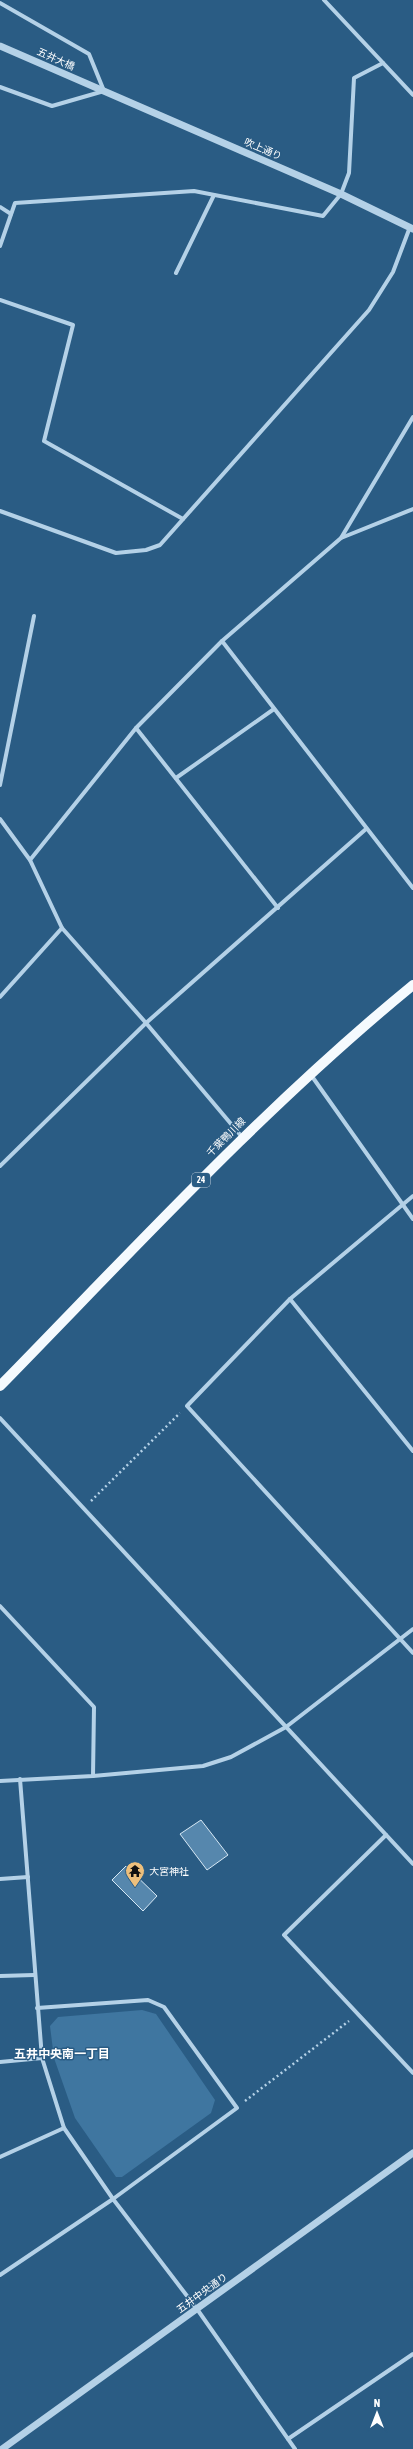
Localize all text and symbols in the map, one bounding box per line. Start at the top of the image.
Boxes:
street label: 五井大橋 [35,46,77,72]
street label: 吹上通り [242,136,284,162]
street label: 千葉鴨川線 [204,1115,248,1159]
road number: 24 [192,1173,210,1187]
temple icon: 大宮神社 [124,1860,146,1888]
place label: 大宮神社 [149,1866,189,1877]
district label: 五井中央南一丁目 [14,2047,110,2061]
street label: 五井中央通り [174,2271,230,2315]
north arrow [357,2393,397,2433]
text: N [374,2397,380,2409]

